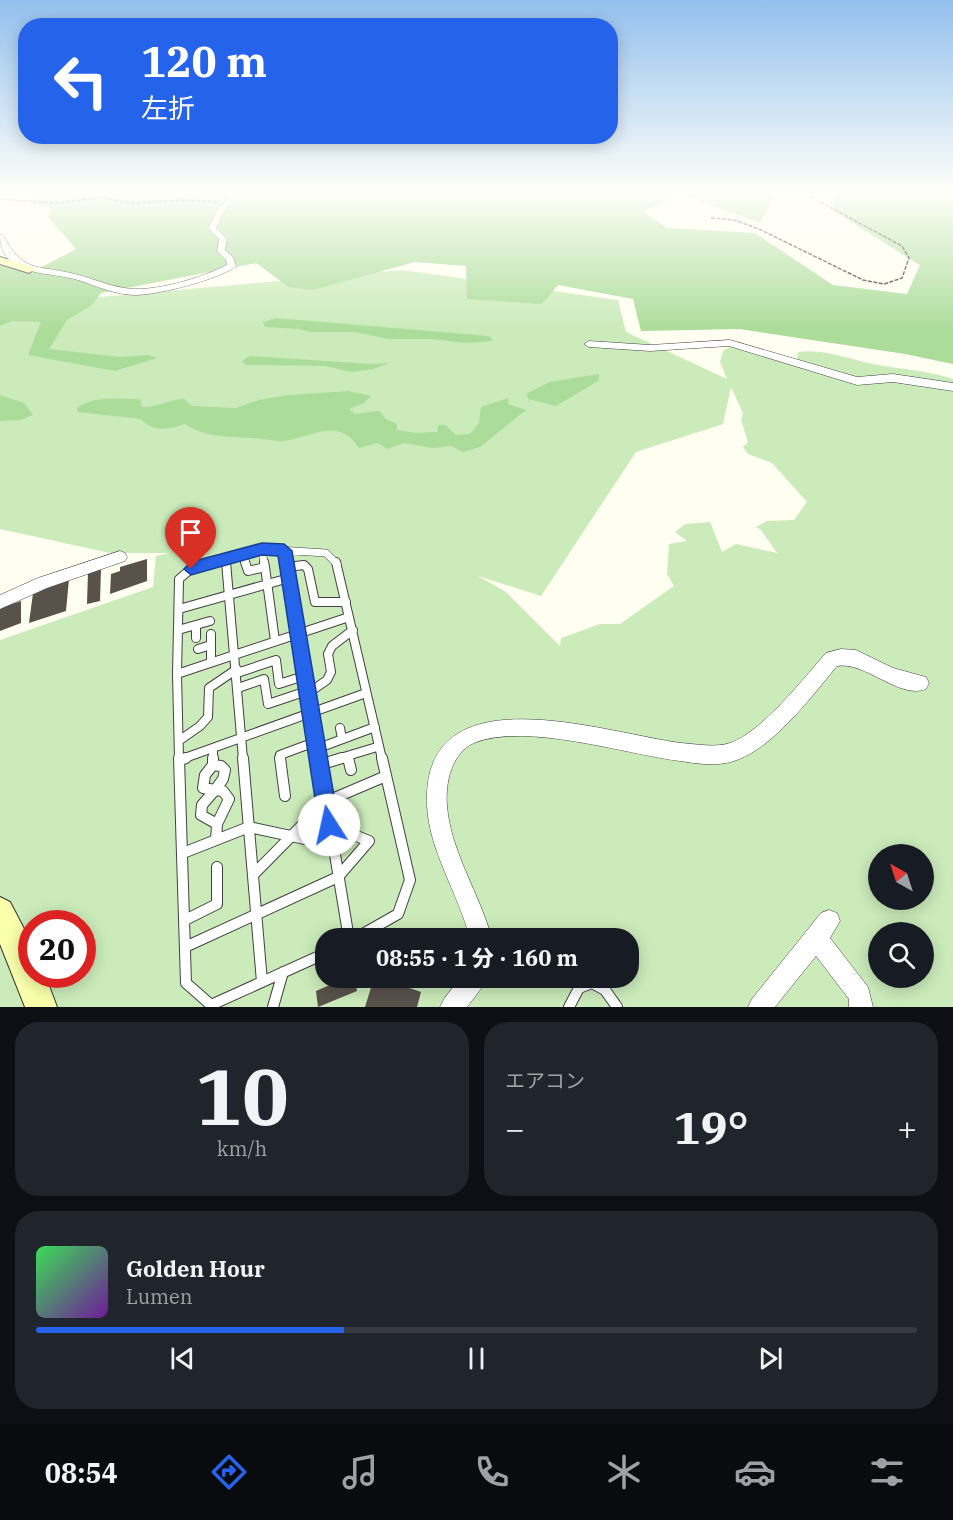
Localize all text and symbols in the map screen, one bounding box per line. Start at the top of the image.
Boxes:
text: 120 m [141,34,267,89]
icon: left [42,42,120,120]
text: 左折 [141,90,195,125]
pin [165,507,216,569]
icon: arrive [174,516,207,549]
position arrow [297,793,361,857]
north arrow [868,844,934,910]
map controls [868,844,934,988]
speed limit sign: 20 [18,910,96,988]
button: search [868,922,934,988]
text: 08:55 · 1 分 · 160 m [376,943,578,972]
text: 10 [195,1045,289,1146]
text: エアコン [505,1067,585,1094]
text: 19° [673,1098,749,1156]
text: − [505,1107,525,1150]
text: + [897,1107,917,1150]
text: km/h [217,1135,267,1162]
text: Golden Hour [126,1254,265,1283]
text: Lumen [126,1283,193,1310]
icon: previous [166,1342,199,1375]
icon: pause [460,1342,493,1375]
icon: next [754,1342,787,1375]
icon: directions [208,1451,250,1493]
icon: music [339,1451,381,1493]
icon: phone [471,1451,513,1493]
icon: climate [603,1451,645,1493]
icon: car [734,1451,776,1493]
icon: filters [866,1451,908,1493]
text: 08:54 [45,1455,118,1490]

